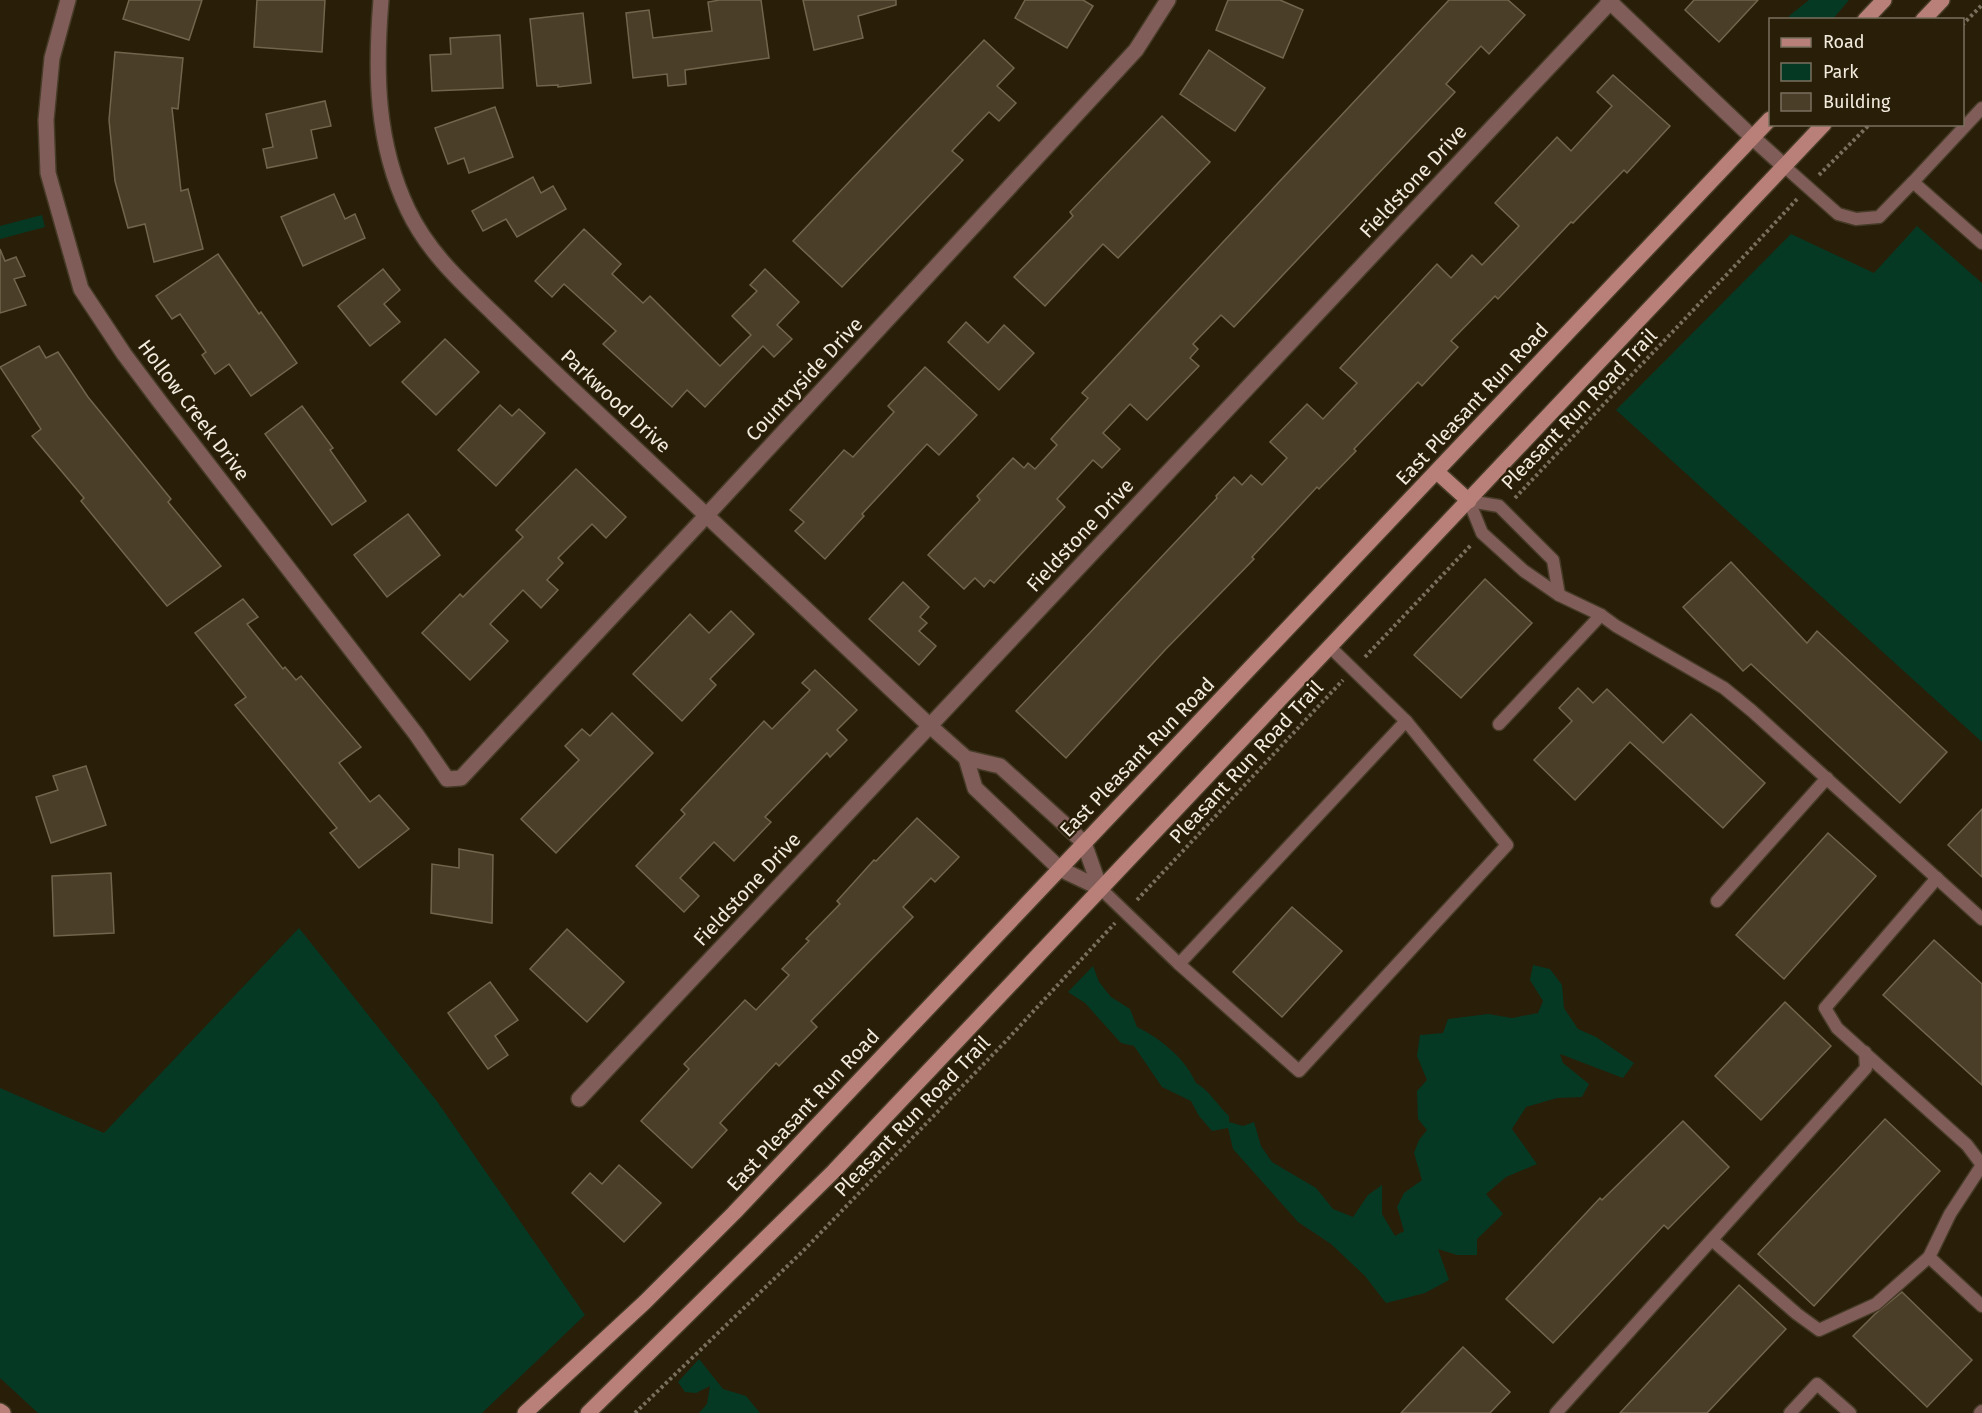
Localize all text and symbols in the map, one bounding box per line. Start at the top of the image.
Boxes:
legend [1769,18,1964,126]
text: Road [1823,31,1865,53]
text: Park [1823,61,1859,83]
text: Building [1823,91,1891,113]
street label: Fieldstone Drive [1354,119,1472,243]
street label: Countryside Drive [740,312,868,446]
street label: East Pleasant Run Road [1391,318,1553,490]
street label: Pleasant Run Road Trail [1496,324,1662,494]
street label: Hollow Creek Drive [133,335,255,485]
street label: Parkwood Drive [556,344,676,458]
street label: Fieldstone Drive [1021,473,1139,597]
street label: East Pleasant Run Road [1054,672,1220,842]
street label: Pleasant Run Road Trail [1164,675,1328,848]
street label: Fieldstone Drive [688,827,806,951]
street label: East Pleasant Run Road [722,1024,884,1196]
street label: Pleasant Run Road Trail [829,1031,995,1201]

